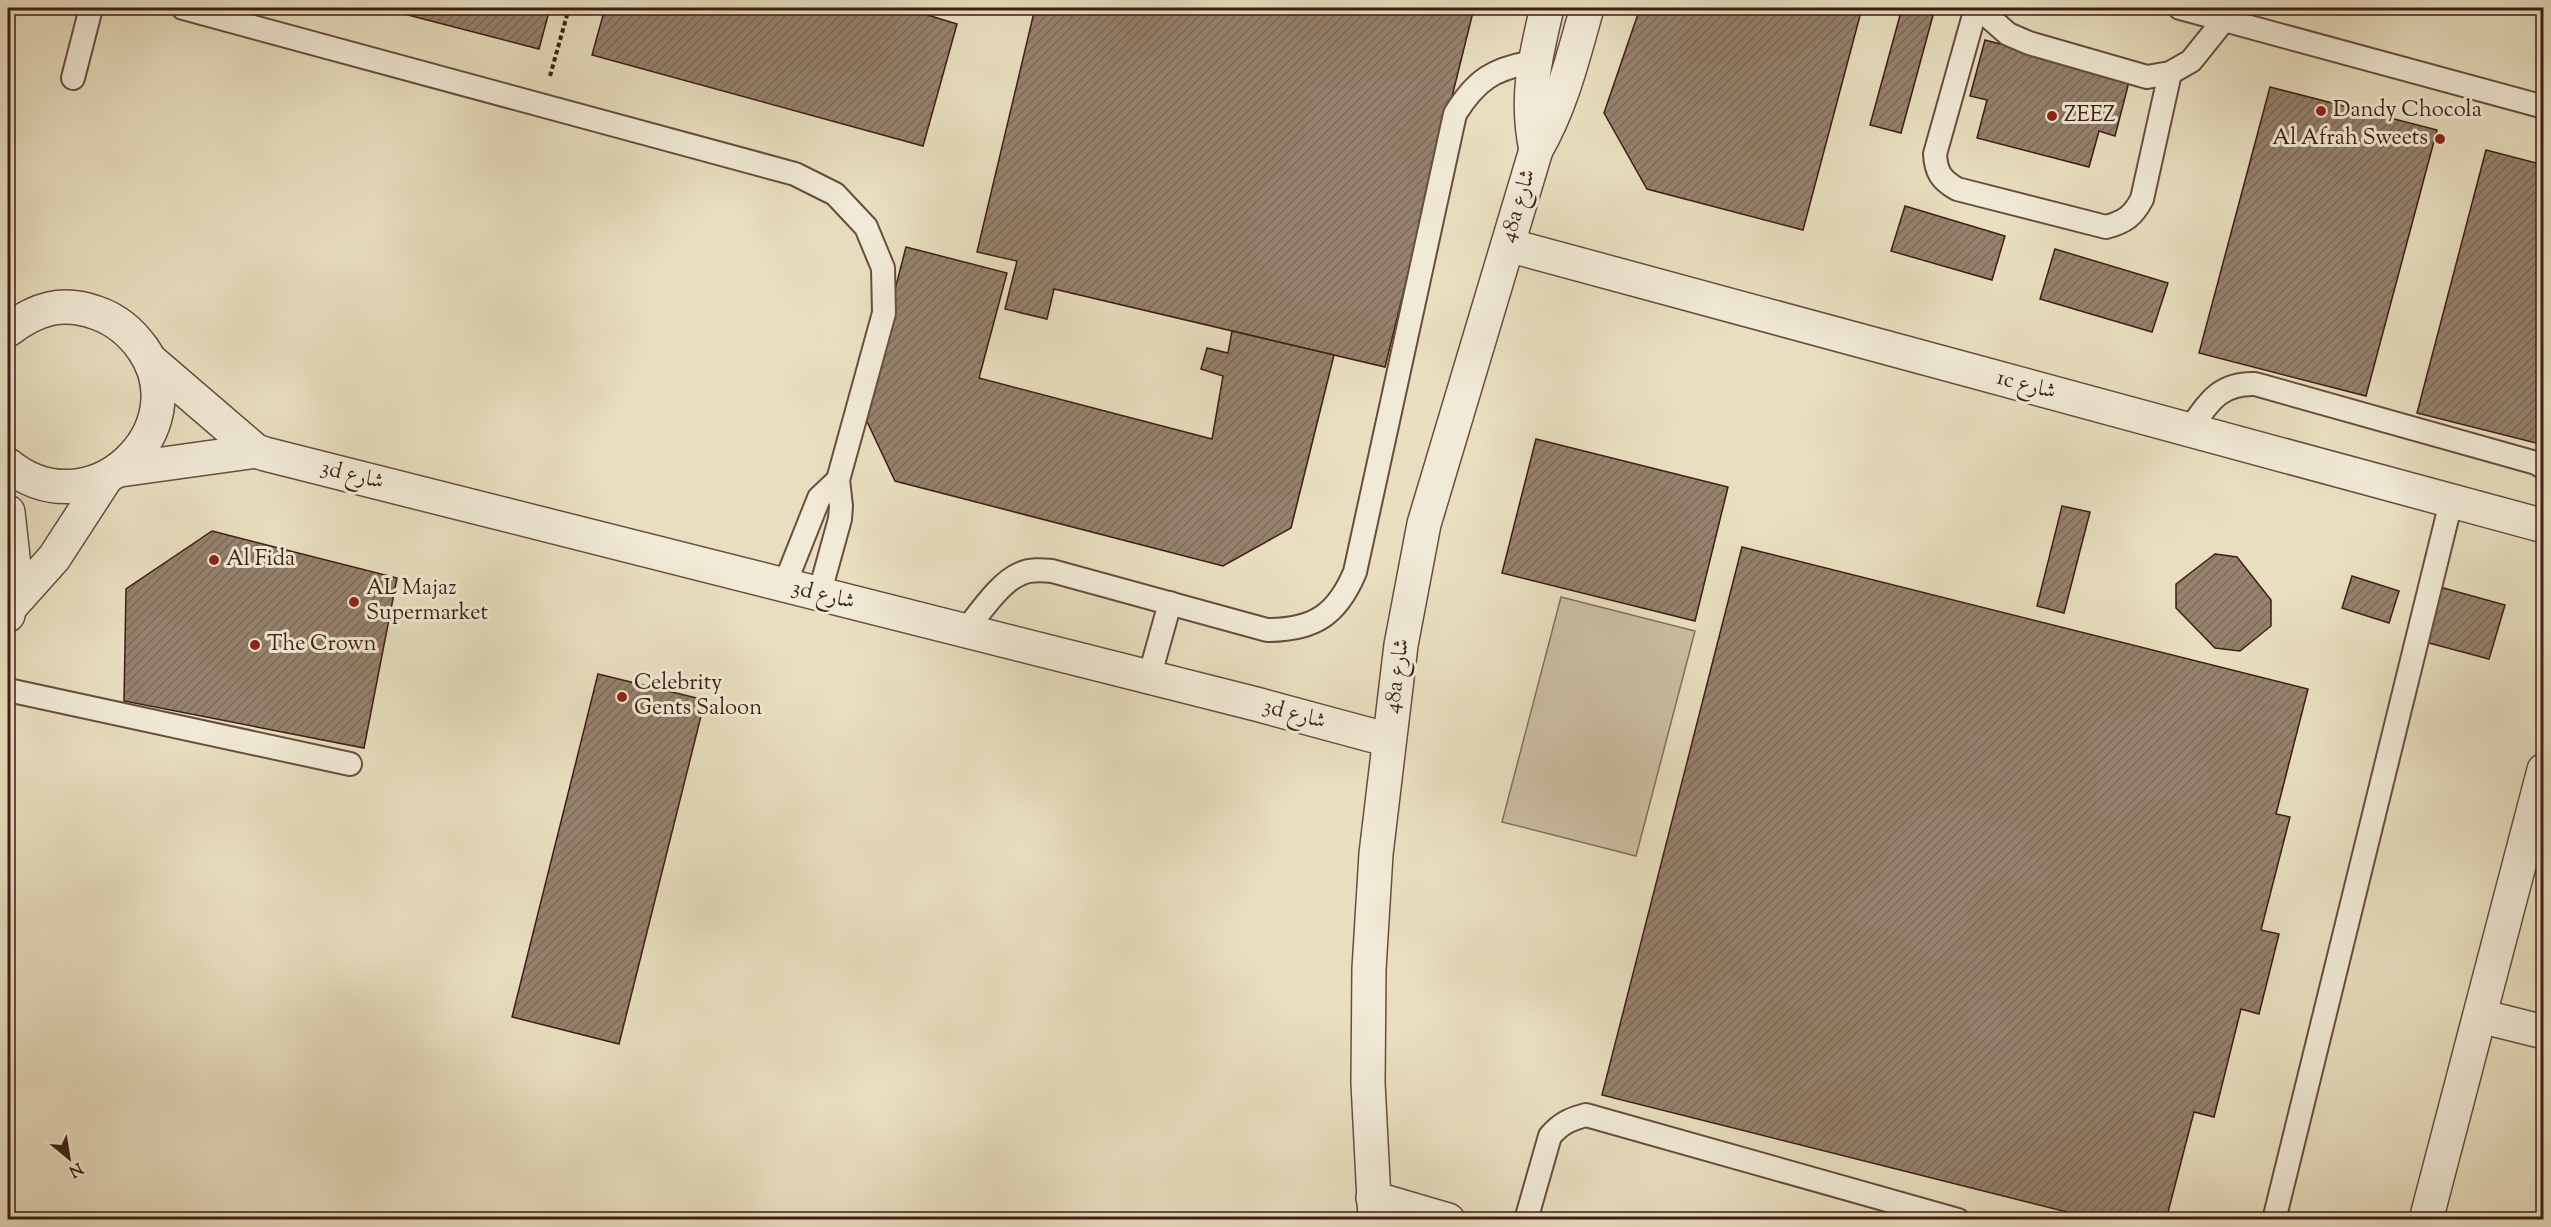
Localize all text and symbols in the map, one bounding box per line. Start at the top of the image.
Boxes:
place label: Dandy Chocola [2333,95,2482,127]
place label: ZEEZ [2064,100,2115,132]
marker: Dandy Chocola [2314,104,2328,118]
marker: ZEEZ [2045,109,2059,123]
place label: Al Afrah Sweets [2272,123,2428,155]
marker: Al Afrah Sweets [2433,132,2447,146]
street label: 48a شارع [1493,165,1545,247]
street label: 1c شارع [1993,363,2059,409]
street label: 3d شارع [317,453,387,499]
place label: Al Fida [226,544,295,576]
marker: Al Fida [207,553,221,567]
place label: AL Majaz Supermarket [366,573,488,630]
street label: 3d شارع [788,573,858,619]
marker: AL Majaz Supermarket [347,595,361,609]
place label: The Crown [267,629,377,661]
street label: 48a شارع [1377,637,1419,715]
marker: The Crown [248,638,262,652]
place label: Celebrity Gents Saloon [634,668,762,725]
marker: Celebrity Gents Saloon [615,690,629,704]
street label: 3d شارع [1259,691,1329,739]
north arrow [39,1128,99,1188]
text: N [64,1156,87,1182]

